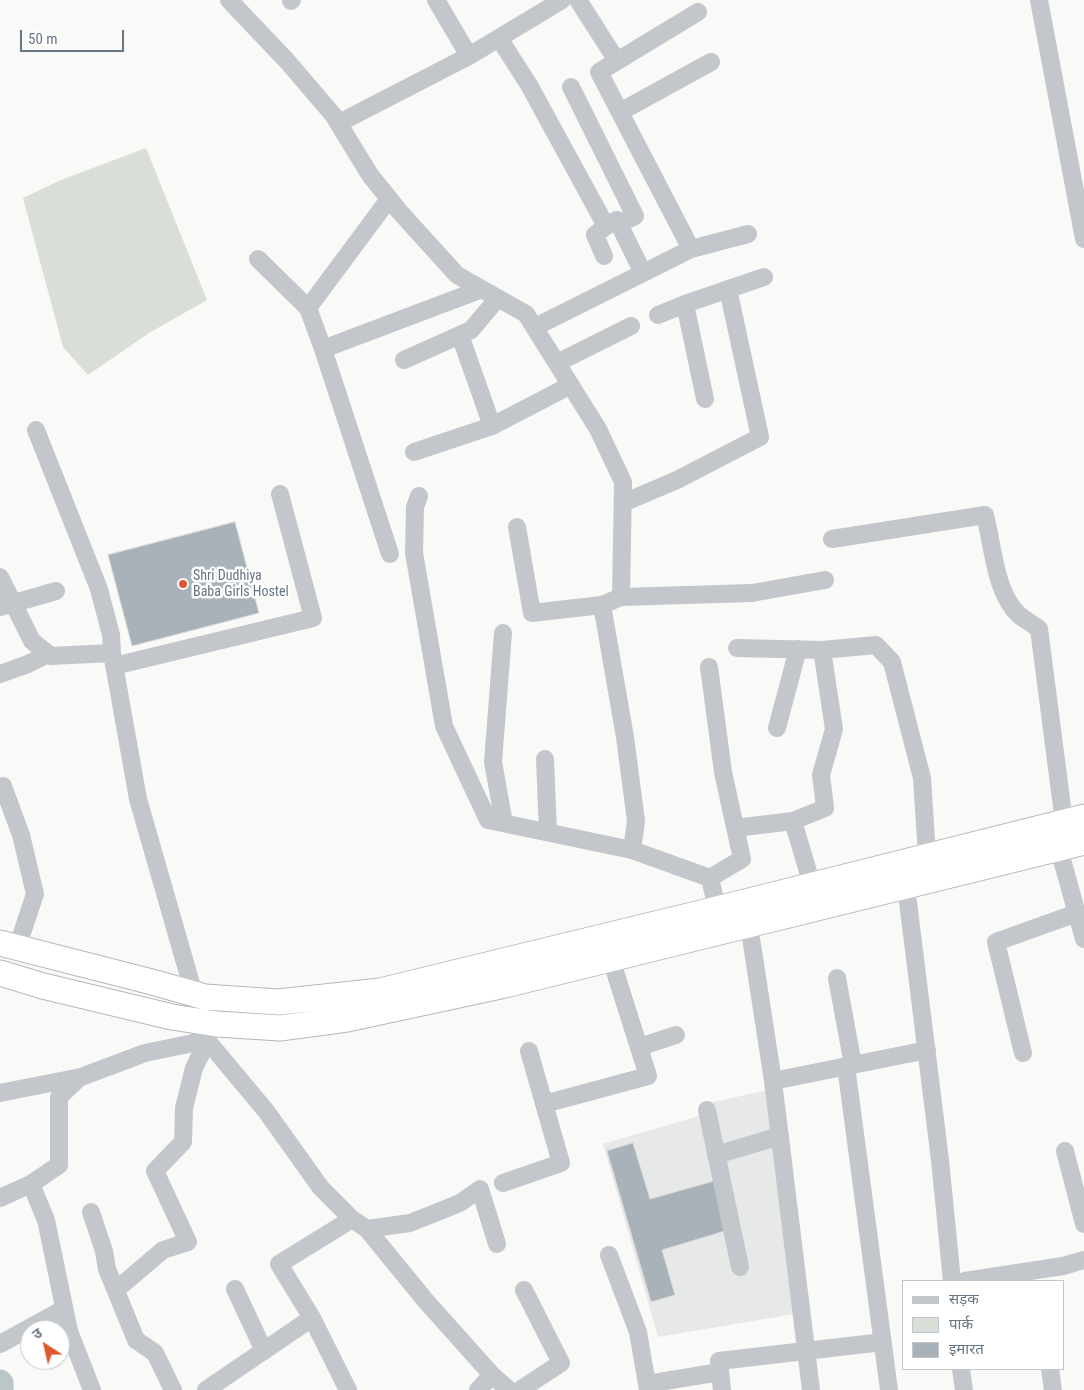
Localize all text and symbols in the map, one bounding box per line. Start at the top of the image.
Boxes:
scale bar [22,20,126,52]
text: 50 m [28,30,58,48]
place label: Shri Dudhiya Baba Girls Hostel [193,568,289,600]
marker: Shri Dudhiya Baba Girls Hostel [177,578,189,590]
legend [902,1280,1064,1370]
text: सड़क [949,1290,979,1308]
text: पार्क [949,1315,973,1333]
north arrow [20,1320,70,1370]
text: उ [29,1325,45,1342]
text: इमारत [949,1340,984,1358]

